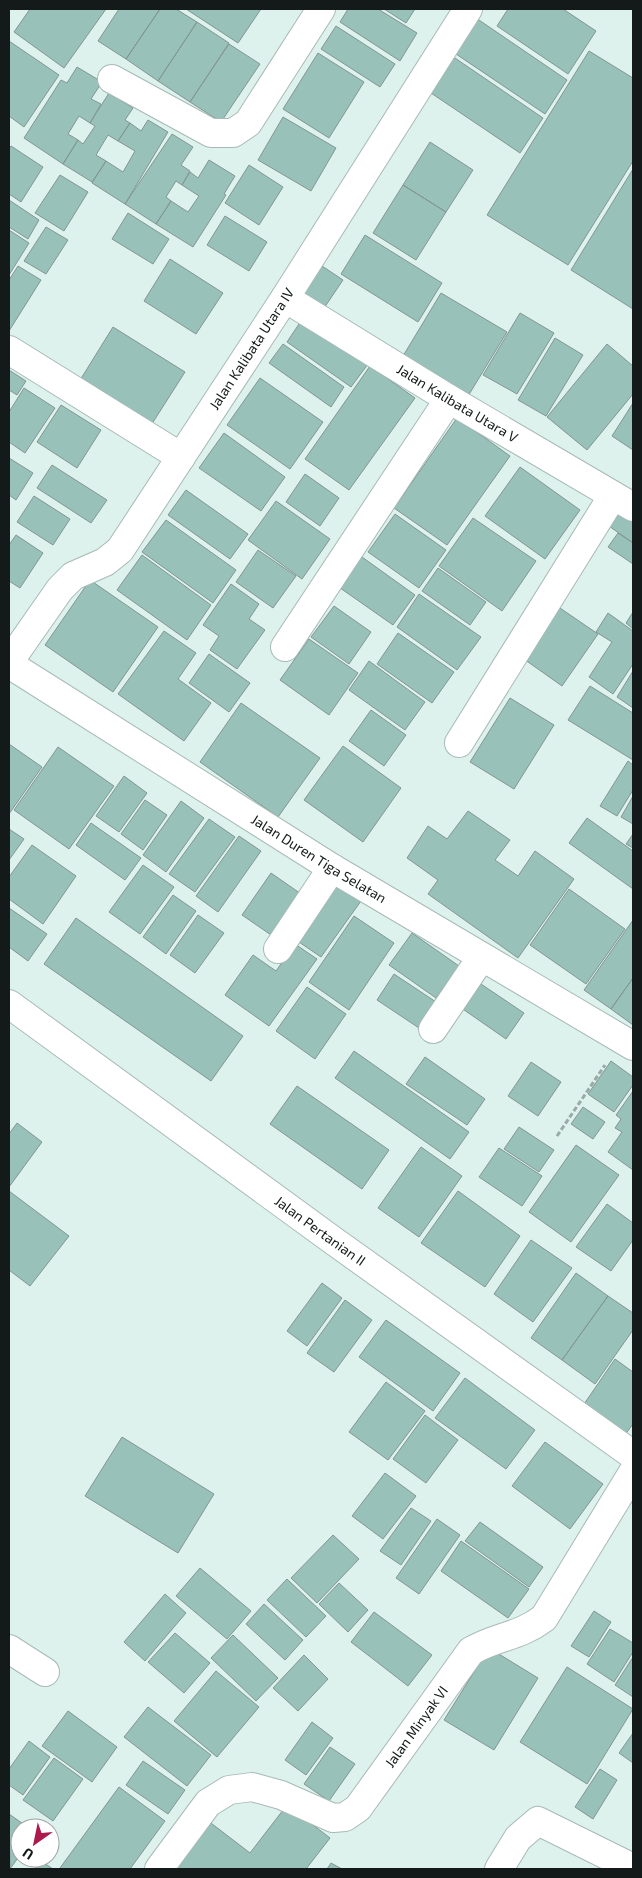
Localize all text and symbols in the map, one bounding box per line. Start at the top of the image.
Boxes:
street label: Jalan Kalibata Utara IV [205,284,297,413]
street label: Jalan Kalibata Utara V [394,360,522,446]
street label: Jalan Duren Tiga Selatan [248,810,390,906]
street label: Jalan Pertanian II [272,1192,369,1269]
street label: Jalan Minyak VI [381,1682,451,1771]
north arrow [10,1818,60,1868]
text: U [19,1845,36,1864]

